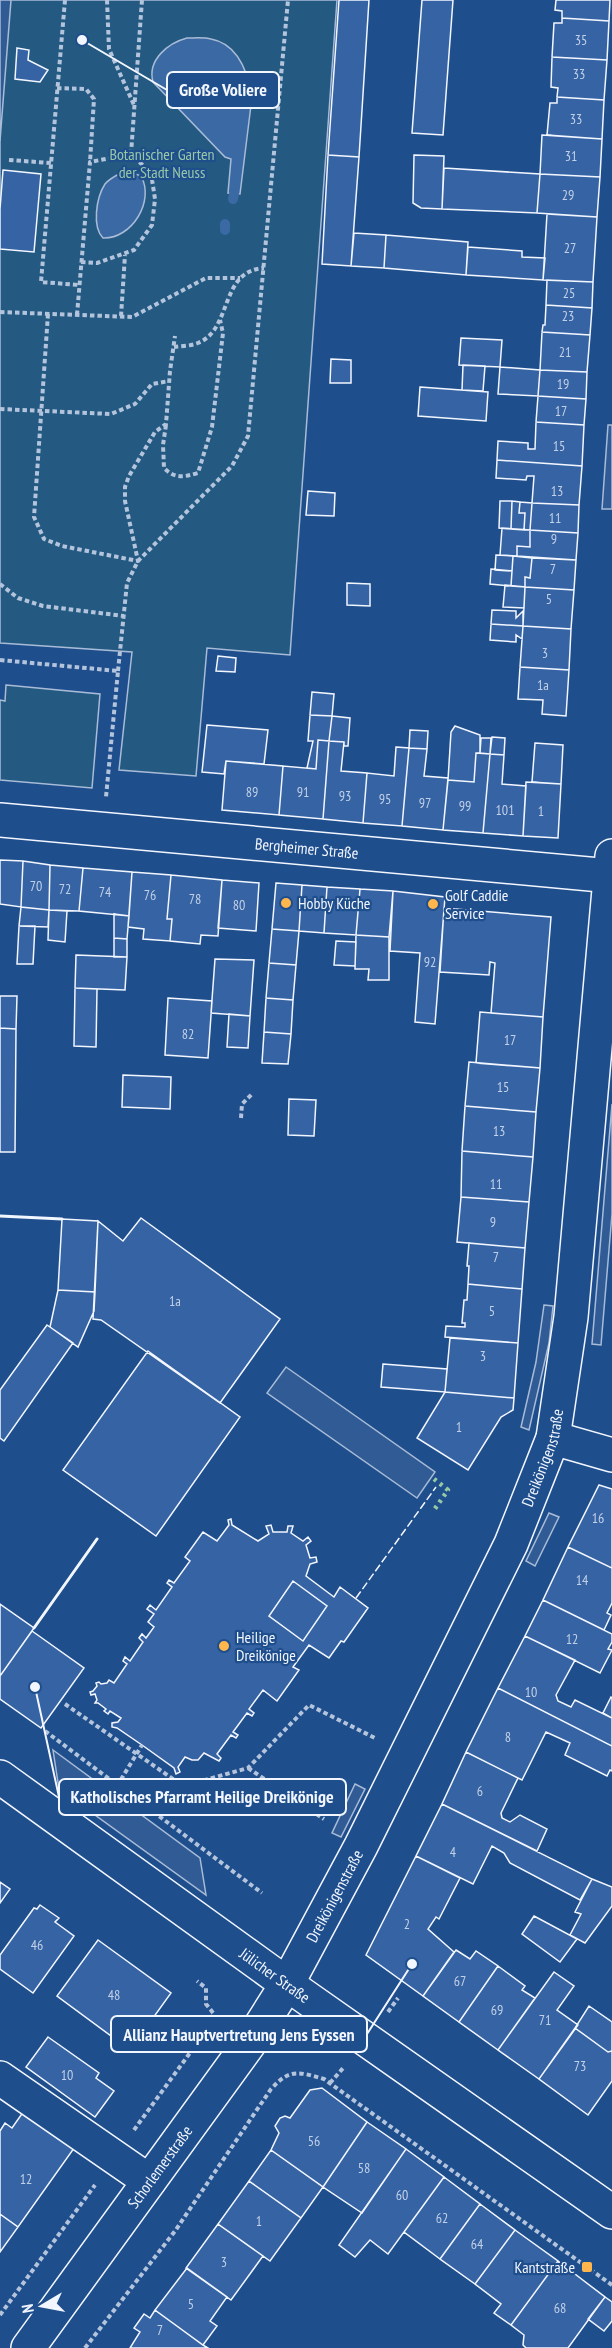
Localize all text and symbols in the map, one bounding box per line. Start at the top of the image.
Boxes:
house number: 35 [575,31,587,49]
house number: 33 [573,65,585,83]
callout: Große Voliere [167,72,279,108]
text: Große Voliere [179,78,267,101]
house number: 33 [570,110,582,128]
park label: Botanischer Garten der Stadt Neuss [109,144,215,182]
house number: 31 [565,147,577,165]
house number: 29 [562,186,574,204]
house number: 27 [564,239,576,257]
house number: 25 [563,284,575,302]
house number: 23 [562,307,574,325]
house number: 21 [559,343,571,361]
house number: 19 [557,375,569,393]
house number: 17 [555,402,567,420]
house number: 15 [553,437,565,455]
house number: 13 [551,482,563,500]
house number: 11 [549,509,561,527]
house number: 9 [551,530,557,548]
house number: 7 [550,560,556,578]
house number: 5 [546,590,552,608]
house number: 3 [542,644,548,662]
house number: 1a [537,676,549,694]
house number: 89 [246,783,258,801]
house number: 91 [297,783,309,801]
house number: 93 [339,787,351,805]
house number: 95 [379,790,391,808]
house number: 97 [419,794,431,812]
house number: 99 [459,797,471,815]
house number: 101 [496,801,514,819]
house number: 1 [538,802,544,820]
street label: Bergheimer Straße [254,833,359,863]
house number: 70 [30,877,42,895]
house number: 72 [59,880,71,898]
house number: 74 [99,883,112,901]
place label: Golf Caddie Service [445,885,508,923]
house number: 76 [144,886,156,904]
house number: 78 [189,890,201,908]
place label: Hobby Küche [298,893,370,913]
house number: 80 [233,896,245,914]
marker: Hobby Küche [279,896,293,910]
marker: Golf Caddie Service [426,897,440,911]
house number: 92 [424,953,436,971]
house number: 82 [182,1025,194,1043]
house number: 17 [504,1031,516,1049]
house number: 15 [497,1078,509,1096]
house number: 13 [493,1122,505,1140]
house number: 11 [490,1175,502,1193]
house number: 9 [490,1213,496,1231]
house number: 7 [493,1248,499,1266]
house number: 1a [169,1292,181,1310]
house number: 5 [489,1302,495,1320]
house number: 3 [480,1347,486,1365]
street label: Dreikönigenstraße [517,1408,567,1509]
house number: 1 [456,1418,462,1436]
house number: 16 [592,1509,604,1527]
house number: 14 [576,1571,589,1589]
place label: Heilige Dreikönige [236,1627,296,1665]
house number: 12 [566,1630,578,1648]
marker: Heilige Dreikönige [217,1639,231,1653]
house number: 10 [525,1683,537,1701]
house number: 8 [505,1728,511,1746]
callout: Katholisches Pfarramt Heilige Dreikönige [59,1779,346,1815]
house number: 6 [477,1782,483,1800]
text: Katholisches Pfarramt Heilige Dreikönige [70,1785,334,1808]
house number: 4 [450,1843,457,1861]
street label: Dreikönigenstraße [301,1846,367,1946]
house number: 2 [404,1915,410,1933]
house number: 46 [31,1936,43,1954]
street label: Jülicher Straße [235,1943,314,2007]
house number: 67 [454,1972,466,1990]
house number: 48 [108,1986,120,2004]
house number: 69 [491,2001,503,2019]
house number: 71 [539,2011,551,2029]
callout: Allianz Hauptvertretung Jens Eyssen [111,2016,367,2052]
text: Allianz Hauptvertretung Jens Eyssen [122,2023,355,2046]
house number: 73 [574,2057,586,2075]
house number: 10 [61,2066,73,2084]
street label: Schorlemerstraße [123,2121,196,2212]
house number: 56 [308,2132,320,2150]
house number: 58 [358,2159,370,2177]
house number: 12 [20,2170,32,2188]
house number: 60 [396,2186,408,2204]
house number: 62 [436,2209,448,2227]
house number: 1 [256,2212,262,2230]
house number: 64 [471,2235,484,2253]
house number: 3 [221,2253,227,2271]
place label: Kantstraße [515,2257,575,2277]
marker: Kantstraße [580,2260,594,2274]
north arrow [12,2276,72,2336]
house number: 5 [188,2295,194,2313]
house number: 68 [554,2299,566,2317]
text: N [17,2303,38,2315]
house number: 7 [157,2321,163,2339]

